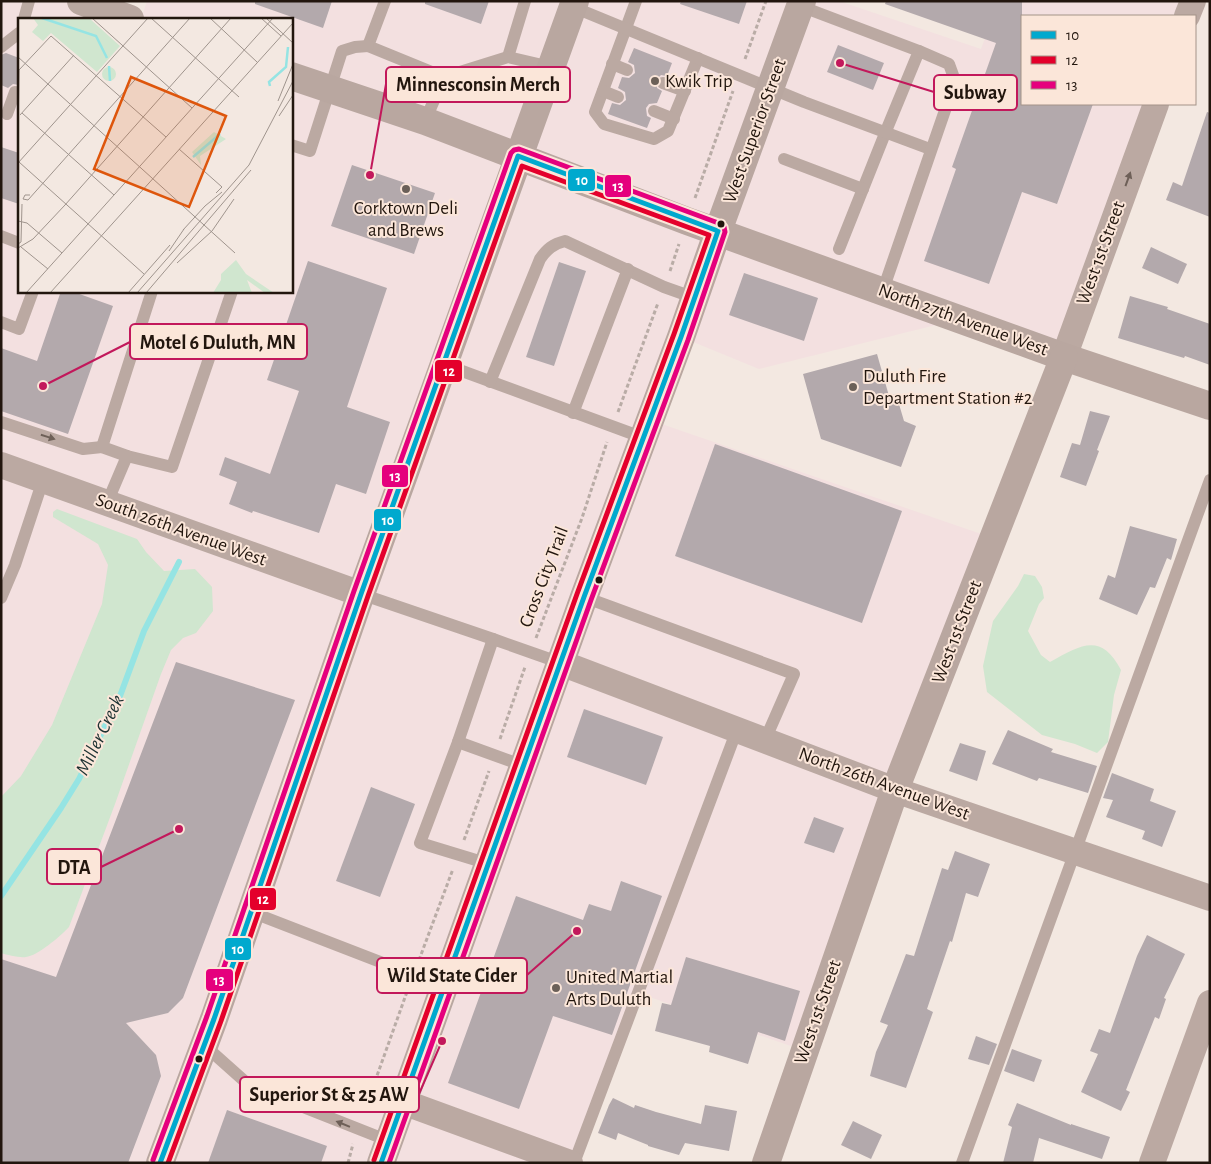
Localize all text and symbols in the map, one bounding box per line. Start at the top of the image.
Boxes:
legend [1021,15,1196,105]
inset map [18,18,292,292]
text: 10 [1066,28,1079,43]
text: 12 [1066,53,1078,68]
street label: West Superior Street [720,56,790,206]
callout: Minnesconsin Merch [386,67,570,102]
place label: Kwik Trip [665,72,733,91]
text: Minnesconsin Merch [396,75,560,95]
marker: Kwik Trip [649,75,661,87]
callout: Subway [934,75,1017,110]
text: 13 [1066,78,1077,93]
text: Subway [944,83,1006,103]
line badge: 10 [567,168,596,192]
one-way arrow [1124,171,1132,186]
text: 10 [576,174,588,188]
line badge: 13 [604,174,632,198]
text: 13 [612,180,624,194]
marker: Corktown Deli and Brews [400,183,412,195]
place label: Corktown Deli and Brews [354,199,458,240]
street label: West 1st Street [1073,199,1129,307]
unlabelled marker [716,219,726,229]
street label: North 27th Avenue West [876,280,1050,360]
callout: Motel 6 Duluth, MN [130,324,307,359]
text: Motel 6 Duluth, MN [140,333,296,353]
line badge: 12 [434,359,463,383]
text: 12 [443,365,455,379]
place label: Duluth Fire Department Station #2 [863,367,1033,408]
marker: Duluth Fire Department Station #2 [847,381,859,393]
one-way arrow [40,434,55,442]
line badge: 13 [381,464,409,488]
text: 13 [389,470,401,484]
street label: South 26th Avenue West [93,490,269,570]
line badge: 10 [373,508,402,532]
text: 10 [382,514,394,528]
street label: Cross City Trail [516,524,572,630]
unlabelled marker [594,575,604,585]
street label: West 1st Street [929,578,985,686]
water label: Miller Creek [72,692,128,778]
street label: North 26th Avenue West [796,744,972,824]
callout: DTA [47,849,101,884]
text: DTA [57,858,91,878]
line badge: 12 [249,887,277,911]
text: 12 [257,893,269,907]
line badge: 10 [224,937,252,961]
text: 10 [232,943,244,957]
callout: Wild State Cider [377,958,527,993]
street label: West 1st Street [791,958,845,1066]
text: Wild State Cider [387,966,517,986]
line badge: 13 [205,968,234,992]
place label: United Martial Arts Duluth [566,968,673,1009]
text: 13 [213,974,225,988]
marker: United Martial Arts Duluth [550,982,562,994]
unlabelled marker [194,1054,204,1064]
callout: Superior St & 25 AW [240,1077,419,1112]
text: Superior St & 25 AW [249,1085,409,1105]
one-way arrow [336,1119,350,1127]

